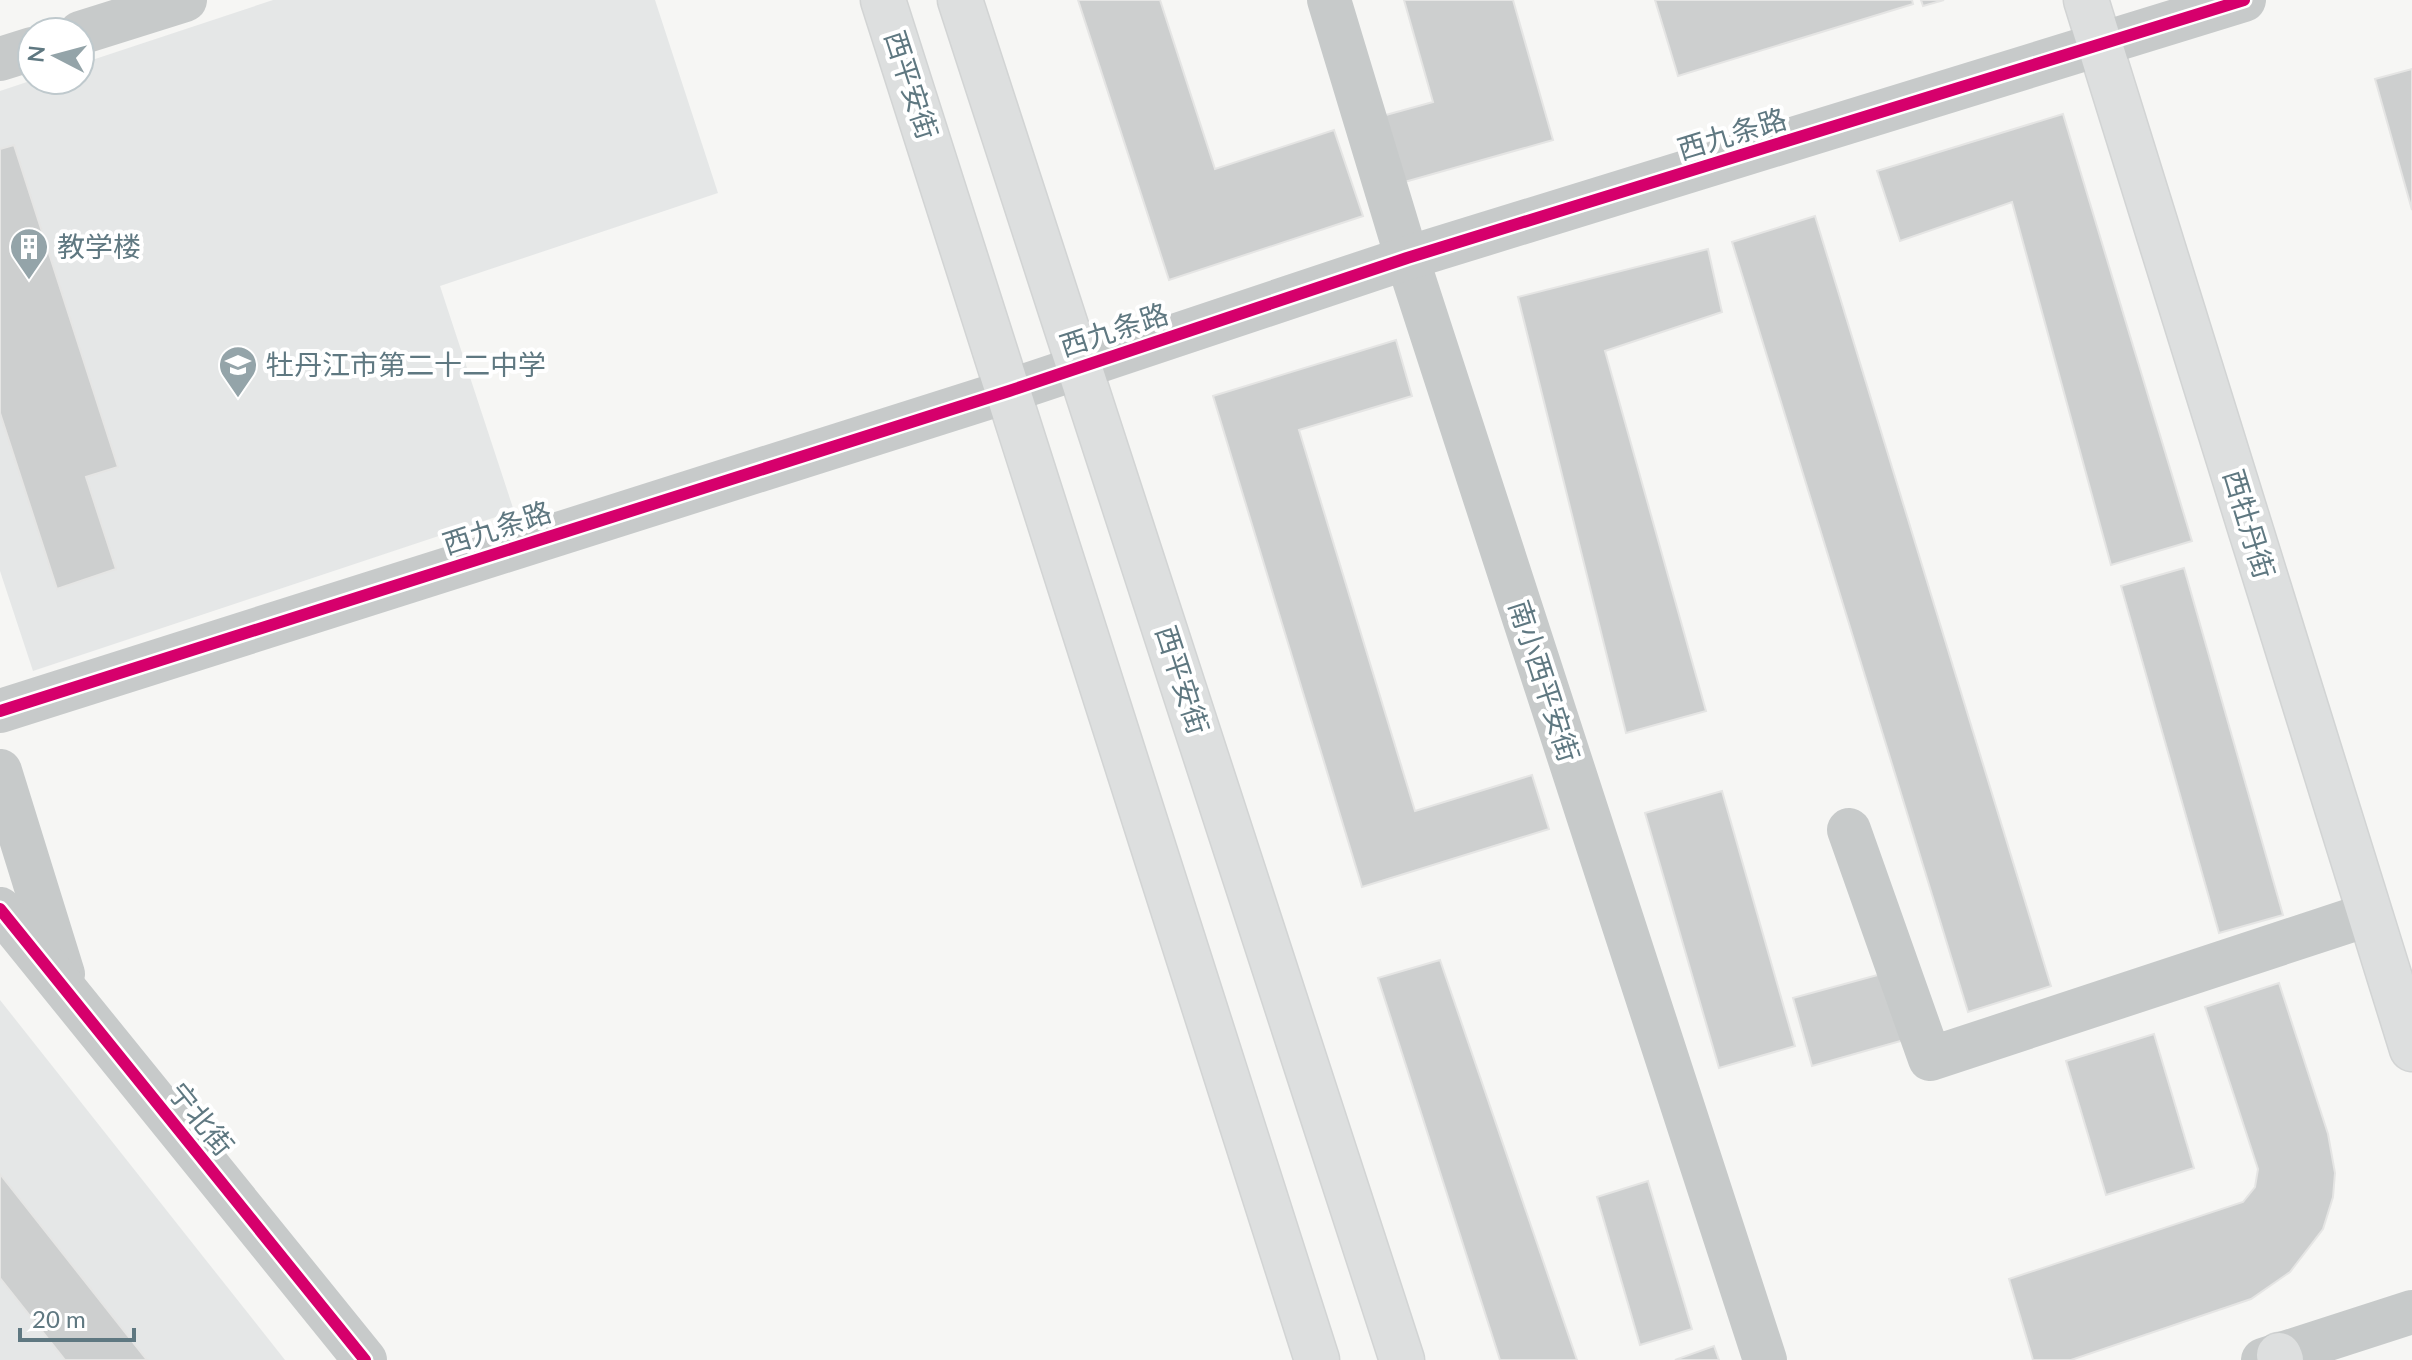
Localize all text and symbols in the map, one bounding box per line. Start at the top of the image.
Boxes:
north arrow [16,16,96,96]
street label: 西平安街 [878,26,945,143]
text: N [21,44,50,64]
street label: 西九条路 [1673,100,1790,166]
building icon: 教学楼 [8,226,50,281]
place label: 教学楼 [57,229,141,263]
street label: 西九条路 [1055,296,1172,363]
school or university icon: 牡丹江市第二十二中学 [217,344,259,399]
place label: 牡丹江市第二十二中学 [266,347,546,381]
street label: 西牡丹街 [2217,465,2283,582]
street label: 西九条路 [438,494,555,561]
street label: 南小西平安街 [1503,596,1587,766]
street label: 西平安街 [1149,621,1216,738]
street label: 宁北街 [162,1075,241,1162]
scale bar [20,1292,134,1342]
text: 20 m [32,1304,86,1333]

